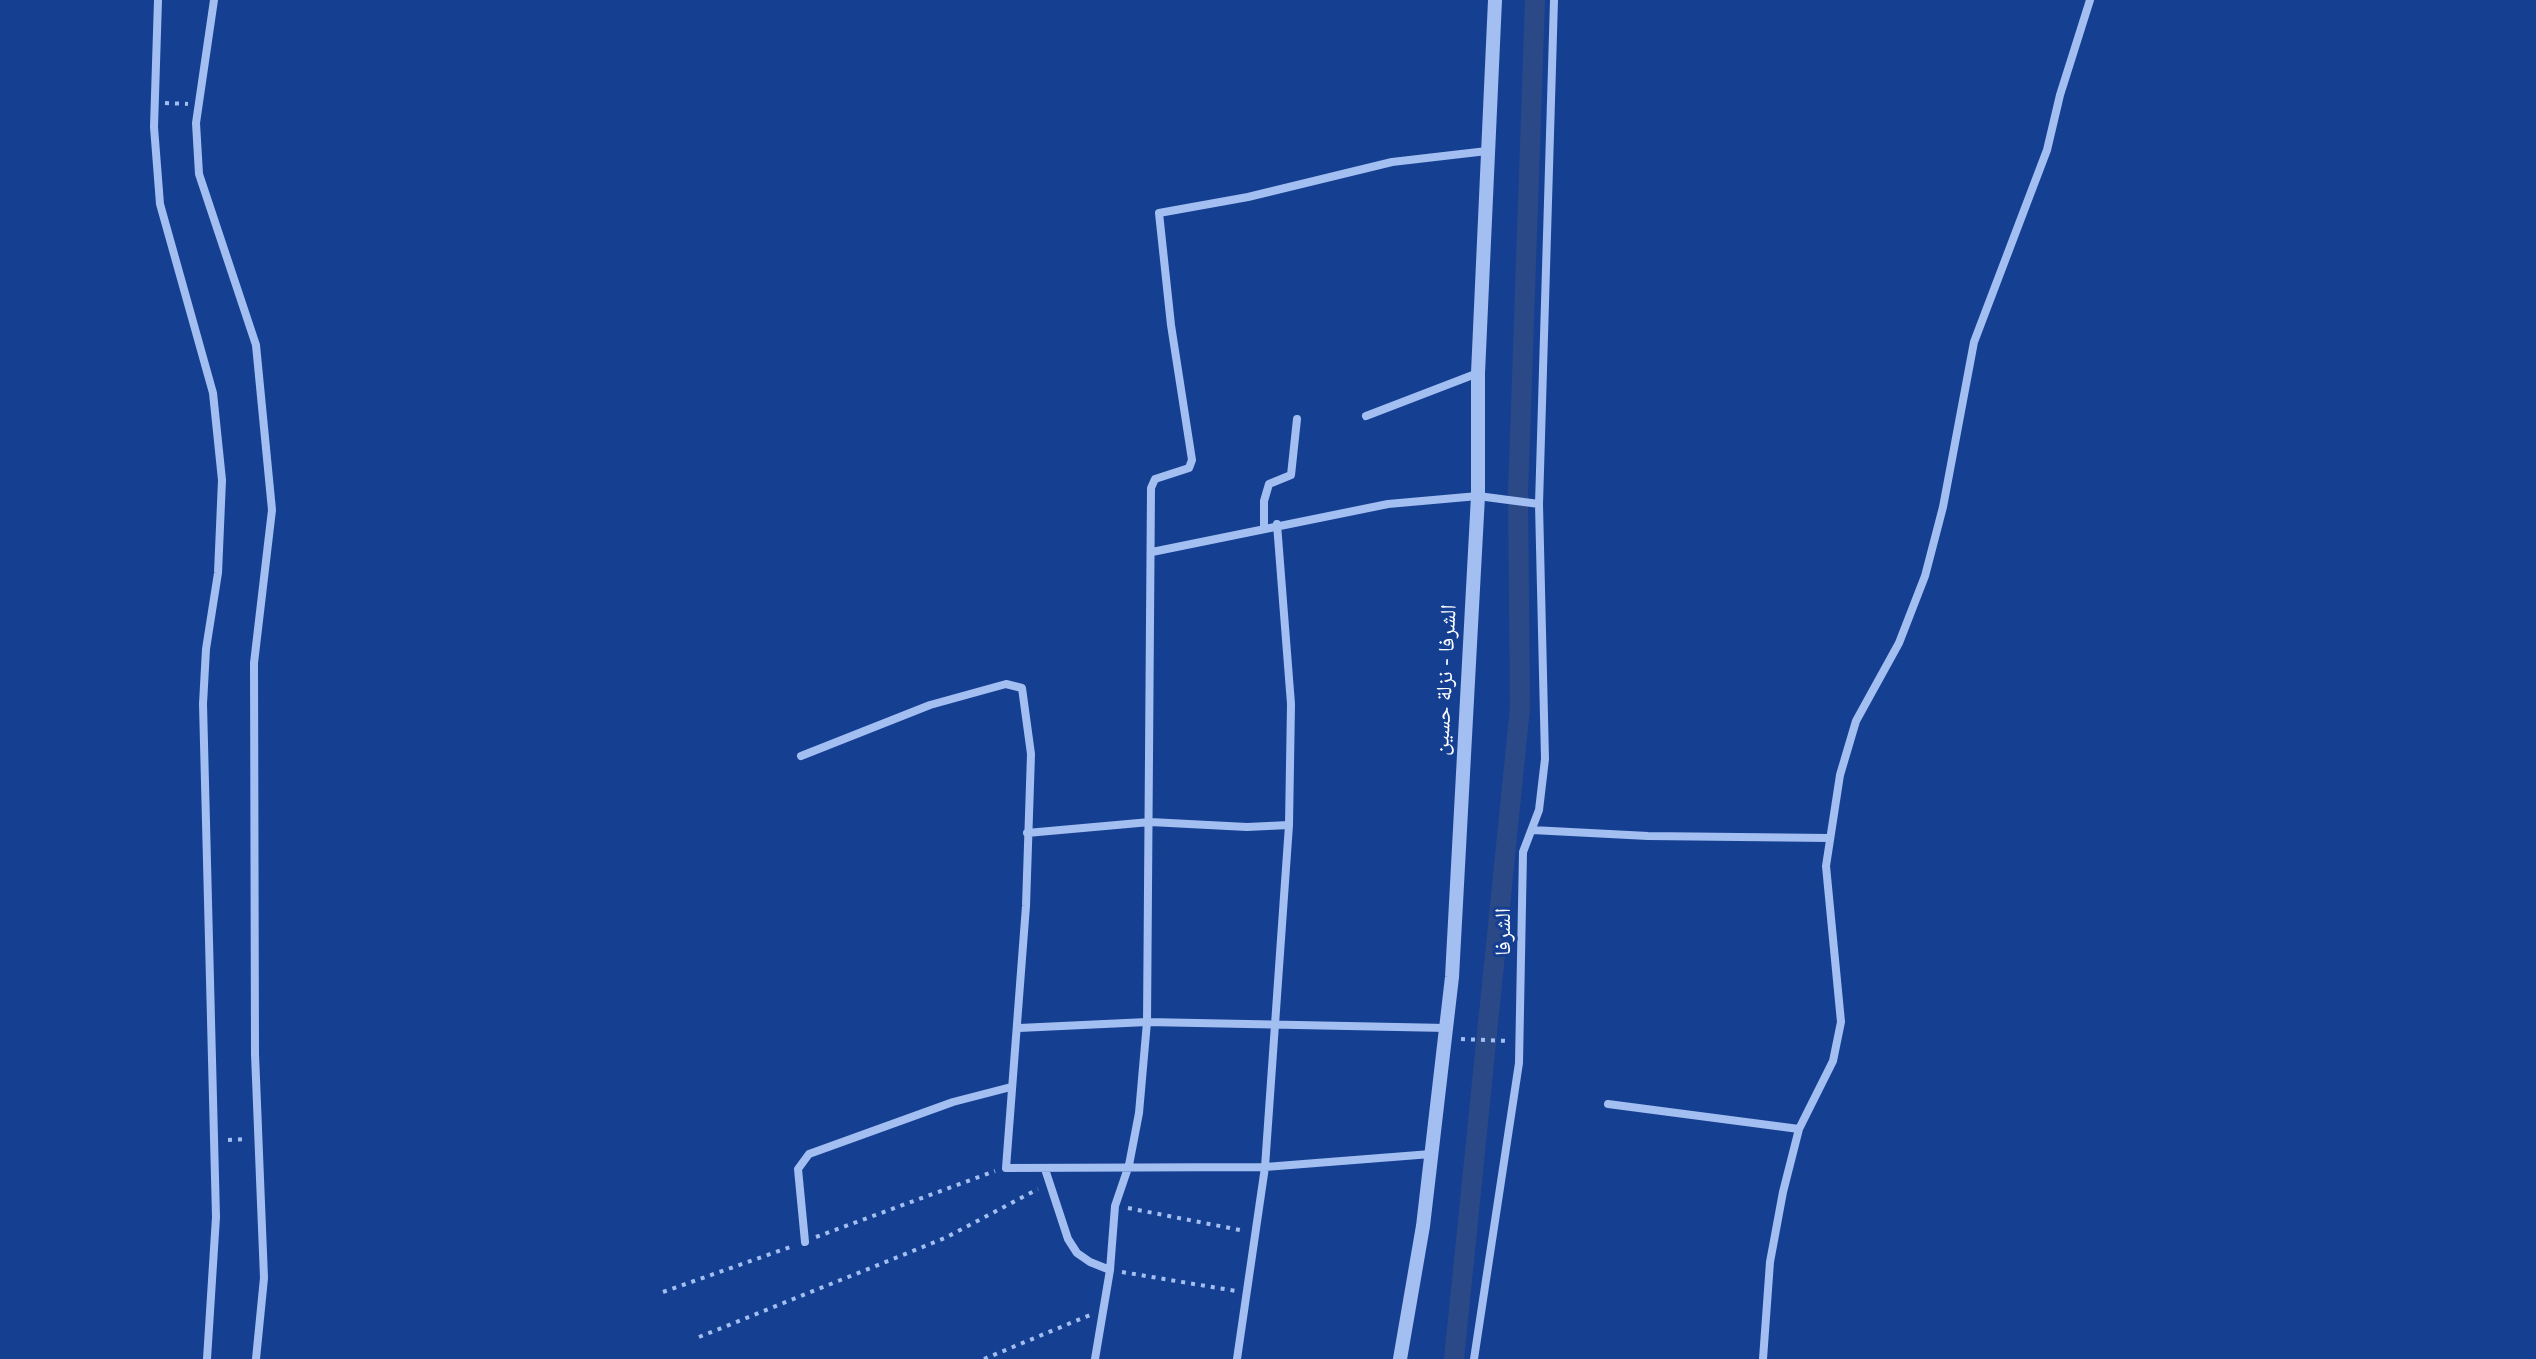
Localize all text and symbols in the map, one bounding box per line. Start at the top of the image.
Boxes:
street label: الشرفا - نزلة حسين [1428,604,1462,756]
street label: الشرفا [1490,908,1516,956]

